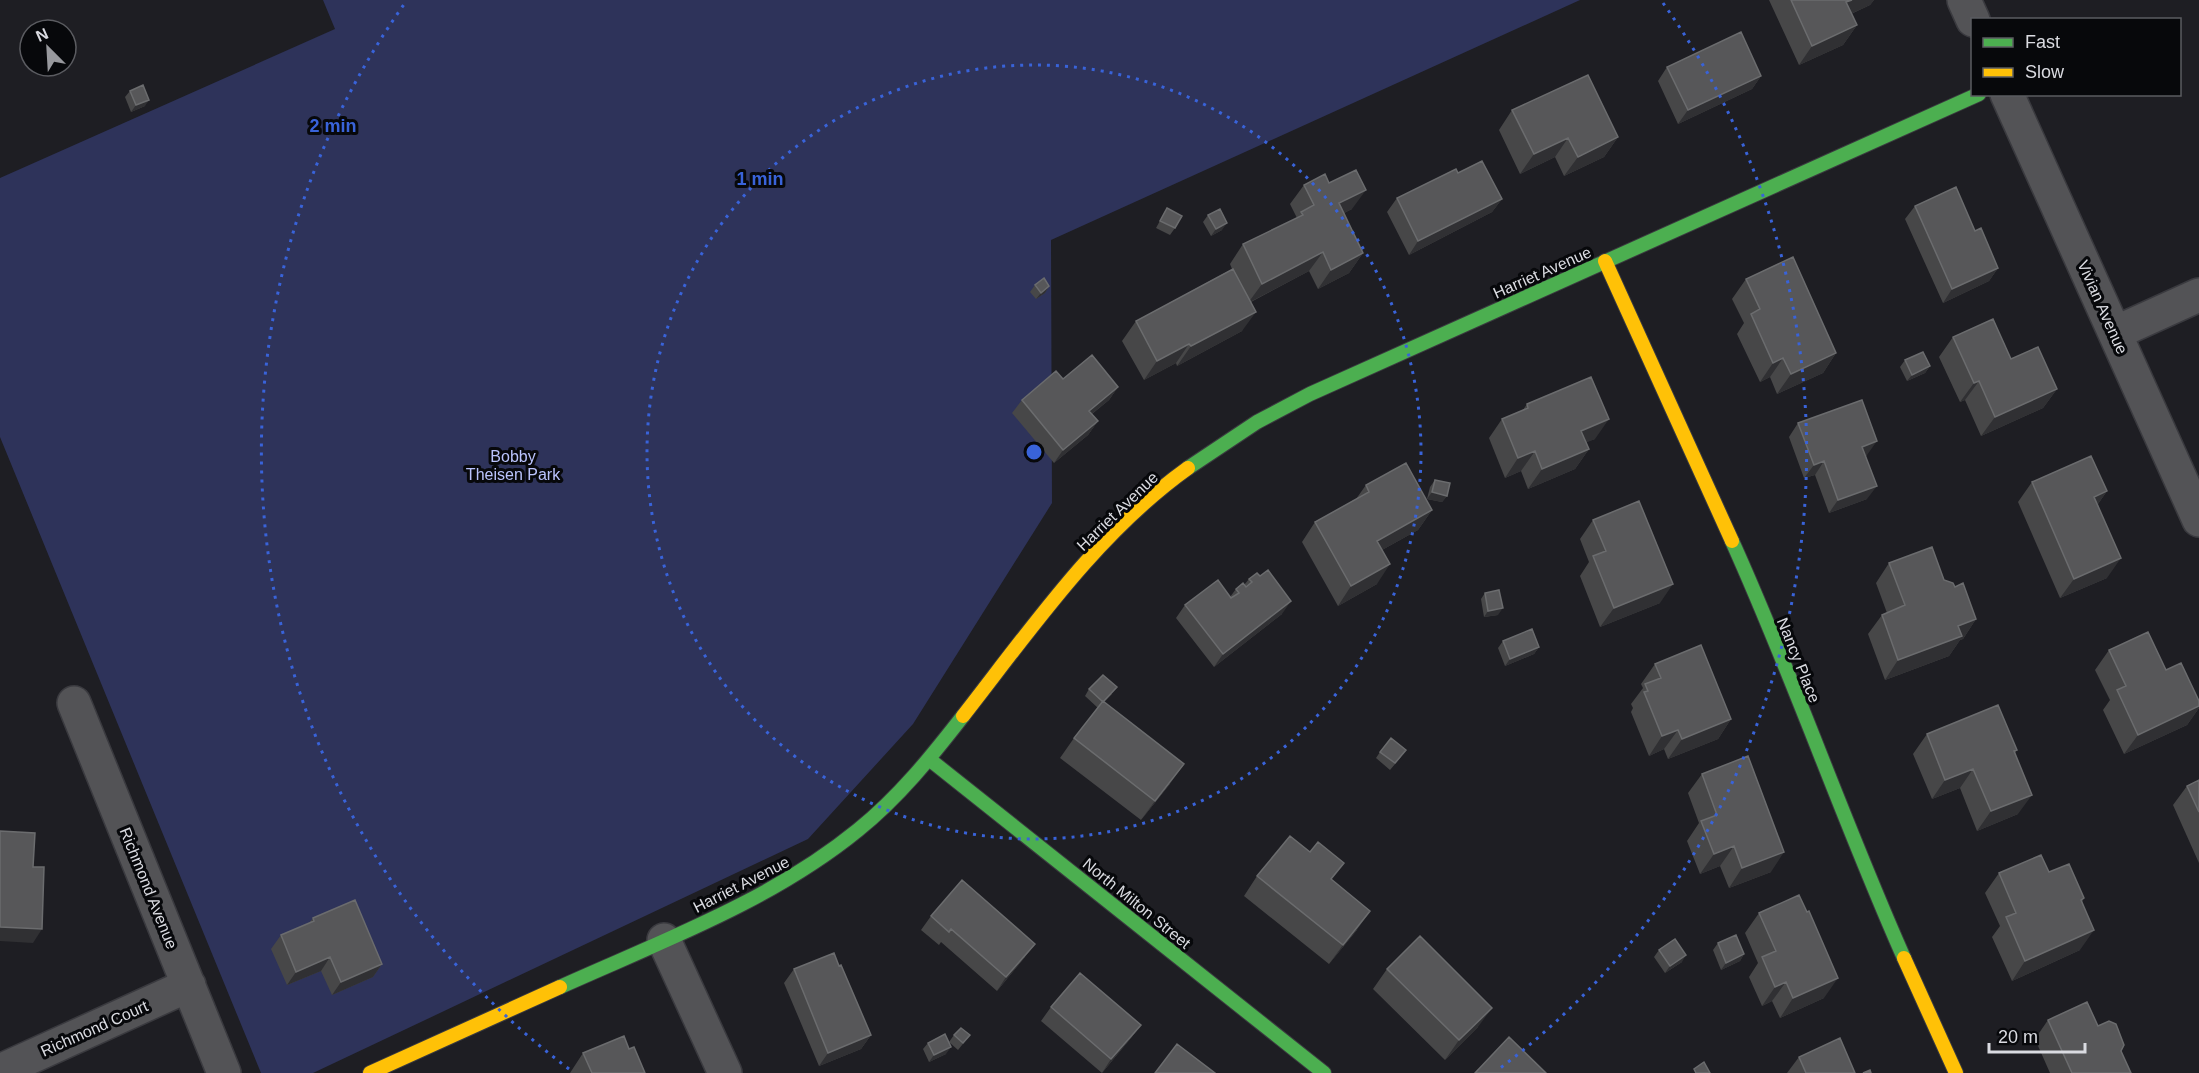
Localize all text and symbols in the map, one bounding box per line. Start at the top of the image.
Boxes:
north arrow [18,18,78,78]
legend [1971,18,2181,96]
text: N [33,25,51,45]
text: Fast [2025,32,2060,52]
text: Slow [2025,62,2065,82]
text: 2 min [309,116,357,136]
text: 1 min [736,169,784,189]
street label: Harriet Avenue [1491,243,1594,302]
street label: Vivian Avenue [2074,258,2131,357]
centre of rings [1024,442,1044,462]
park label: Bobby Theisen Park [466,448,561,483]
street label: Harriet Avenue [1073,469,1161,554]
street label: Nancy Place [1774,615,1823,705]
street label: Richmond Avenue [116,825,181,952]
street label: Harriet Avenue [690,853,792,916]
street label: North Milton Street [1080,855,1194,952]
street label: Richmond Court [38,997,151,1060]
scale bar [1989,1016,2085,1054]
text: 20 m [1998,1027,2038,1047]

